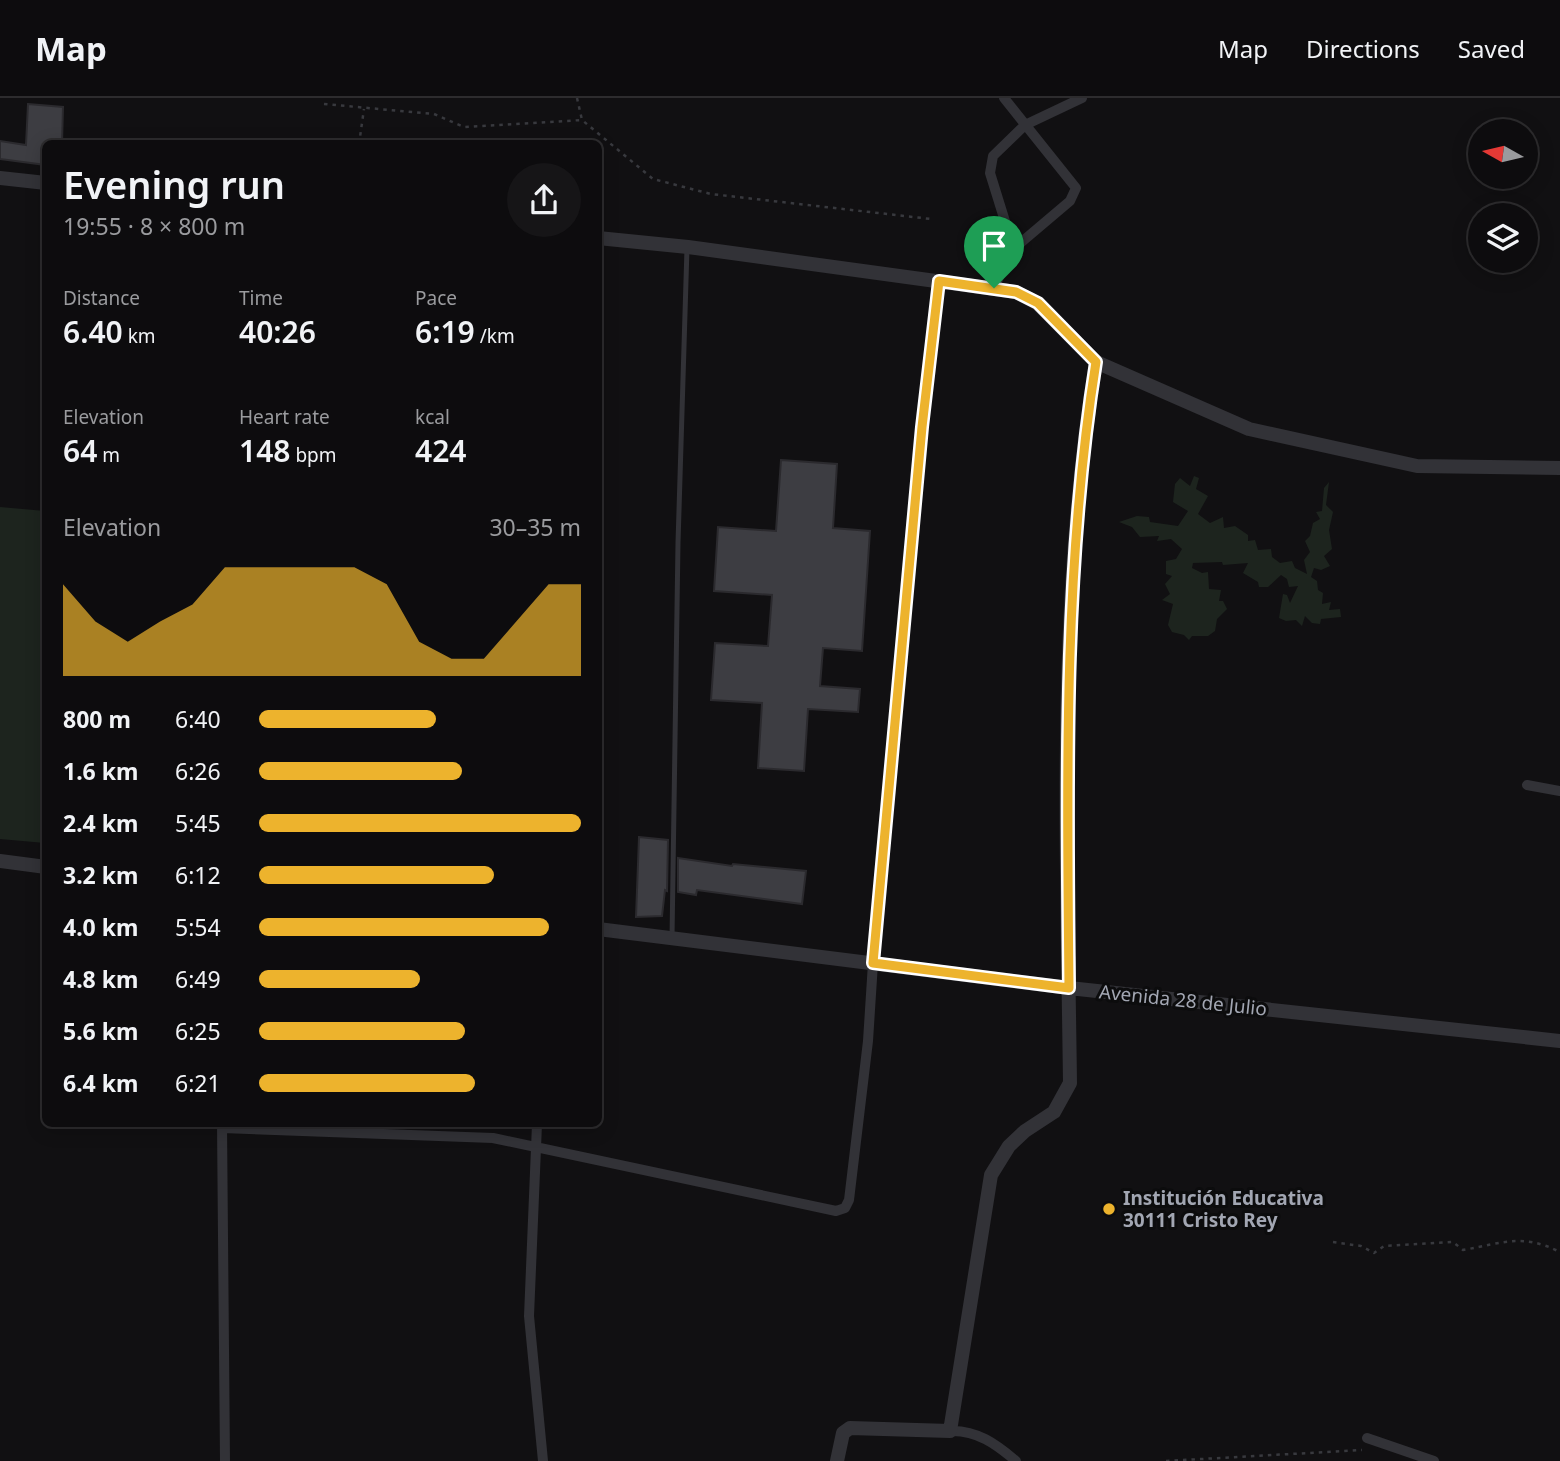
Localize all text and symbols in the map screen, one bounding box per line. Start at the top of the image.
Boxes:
text: Map [35,26,107,71]
text: Map [1218,32,1268,65]
text: Directions [1306,32,1420,65]
text: Saved [1458,32,1525,65]
north arrow [1468,119,1538,189]
map controls [1468,119,1538,273]
text: Evening run [63,158,285,210]
button: share [507,163,581,237]
button: layers [1468,203,1538,273]
text: 19:55 · 8 × 800 m [63,210,245,242]
pin [964,216,1024,288]
icon: arrive [975,227,1013,265]
text: Distance [63,285,140,311]
text: Time [239,285,283,311]
text: Pace [415,285,457,311]
text: 6.40 [63,311,123,352]
text: 40:26 [239,311,316,352]
text: 6:19 [415,311,475,352]
text: km [123,323,156,349]
text: /km [475,323,515,349]
text: Elevation [63,404,144,430]
text: Heart rate [239,404,330,430]
text: kcal [415,404,450,430]
text: 64 [63,430,97,471]
text: 148 [239,430,290,471]
text: 424 [415,430,466,471]
text: m [97,442,120,468]
text: bpm [290,442,337,468]
text: Elevation [63,511,161,543]
text: 30–35 m [489,511,581,543]
text: 800 m [63,703,131,735]
text: 6:40 [175,703,221,735]
text: 1.6 km [63,755,138,787]
text: 6:26 [175,755,221,787]
text: 2.4 km [63,807,138,839]
text: 5:45 [175,807,221,839]
text: 3.2 km [63,859,138,891]
text: 6:12 [175,859,221,891]
text: 4.0 km [63,911,138,943]
text: 5:54 [175,911,221,943]
text: 4.8 km [63,963,138,995]
text: 6:49 [175,963,221,995]
street label: Avenida 28 de Julio [1098,978,1268,1022]
text: 5.6 km [63,1015,138,1047]
text: 6:25 [175,1015,221,1047]
text: 6.4 km [63,1067,138,1099]
text: 6:21 [175,1067,221,1099]
place label: Institución Educativa 30111 Cristo Rey [1123,1185,1324,1233]
marker: Institución Educativa 30111 Cristo Rey [1101,1201,1117,1217]

